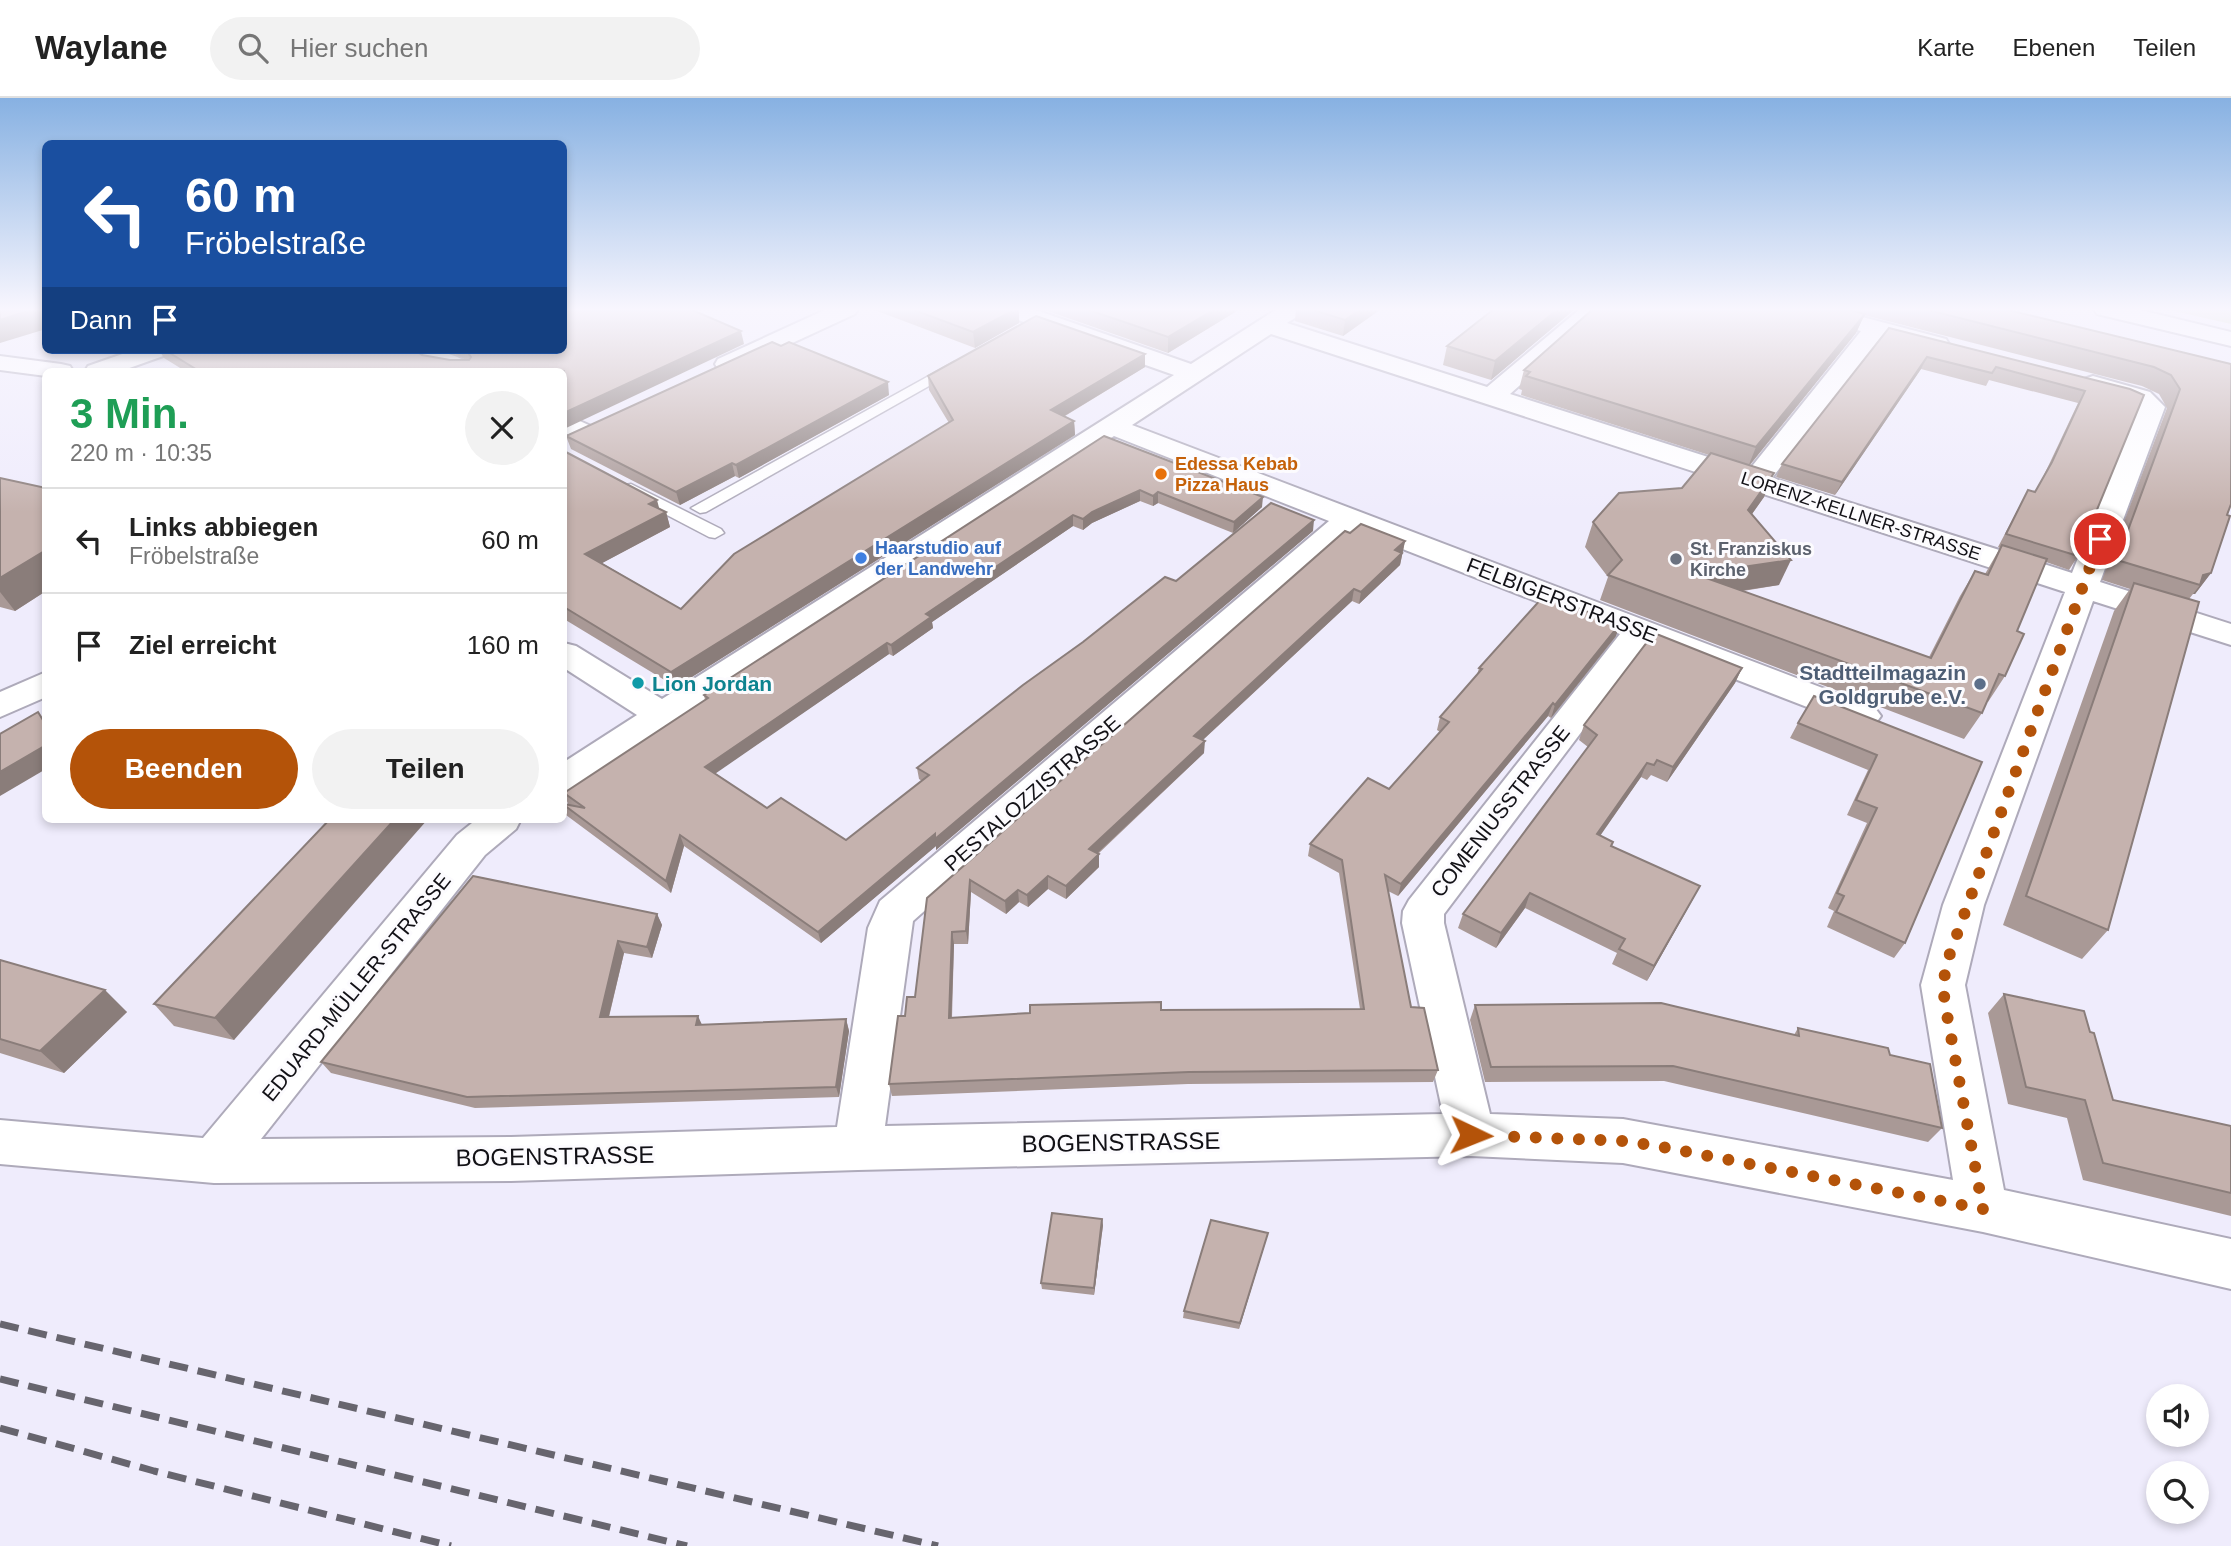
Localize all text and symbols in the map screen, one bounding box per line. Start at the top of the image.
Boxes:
search box [210,17,700,80]
text: Waylane [35,29,168,66]
icon: search [234,29,272,67]
text: Hier suchen [290,33,428,63]
text: Karte [1917,34,1975,61]
text: Ebenen [2013,34,2095,61]
text: Teilen [2133,34,2196,61]
icon: left [70,168,161,259]
text: 60 m [185,168,297,222]
text: Fröbelstraße [185,225,366,261]
icon: arrive [146,301,184,339]
text: Dann [70,305,132,335]
text: 3 Min. [70,390,189,437]
button: close [465,391,539,465]
text: 220 m · 10:35 [70,440,212,466]
place label: Edessa Kebab Pizza Haus [1175,454,1298,495]
marker: Edessa Kebab Pizza Haus [1153,466,1169,482]
street label: LORENZ-KELLNER-STRASSE [1739,468,1983,564]
pin [2070,509,2130,569]
text: Links abbiegen [129,512,318,542]
icon: arrive [2081,520,2119,558]
icon: left [70,522,108,560]
text: 60 m [481,525,539,555]
place label: Haarstudio auf der Landwehr [875,538,1002,579]
place label: St. Franziskus Kirche [1690,539,1812,580]
text: Fröbelstraße [129,543,259,569]
marker: Haarstudio auf der Landwehr [853,550,869,566]
marker: St. Franziskus Kirche [1668,551,1684,567]
street label: FELBIGERSTRASSE [1464,553,1660,647]
icon: arrive [70,627,108,665]
text: Ziel erreicht [129,630,276,660]
text: 160 m [467,630,539,660]
place label: Stadtteilmagazin Goldgrube e.V. [1799,661,1966,708]
place label: Lion Jordan [652,672,772,695]
marker: Lion Jordan [630,675,646,691]
marker: Stadtteilmagazin Goldgrube e.V. [1972,676,1988,692]
street label: PESTALOZZISTRASSE [940,711,1124,875]
street label: COMENIUSSTRASSE [1426,721,1574,901]
button: Beenden [70,729,298,809]
button: Teilen [312,729,539,809]
street label: EDUARD-MÜLLER-STRASSE [257,869,455,1105]
position arrow [1434,1098,1508,1172]
street label: BOGENSTRASSE [1021,1127,1221,1157]
street label: BOGENSTRASSE [455,1141,655,1171]
map controls [2146,1384,2209,1524]
button: sound [2146,1384,2209,1447]
button: search [2146,1461,2209,1524]

